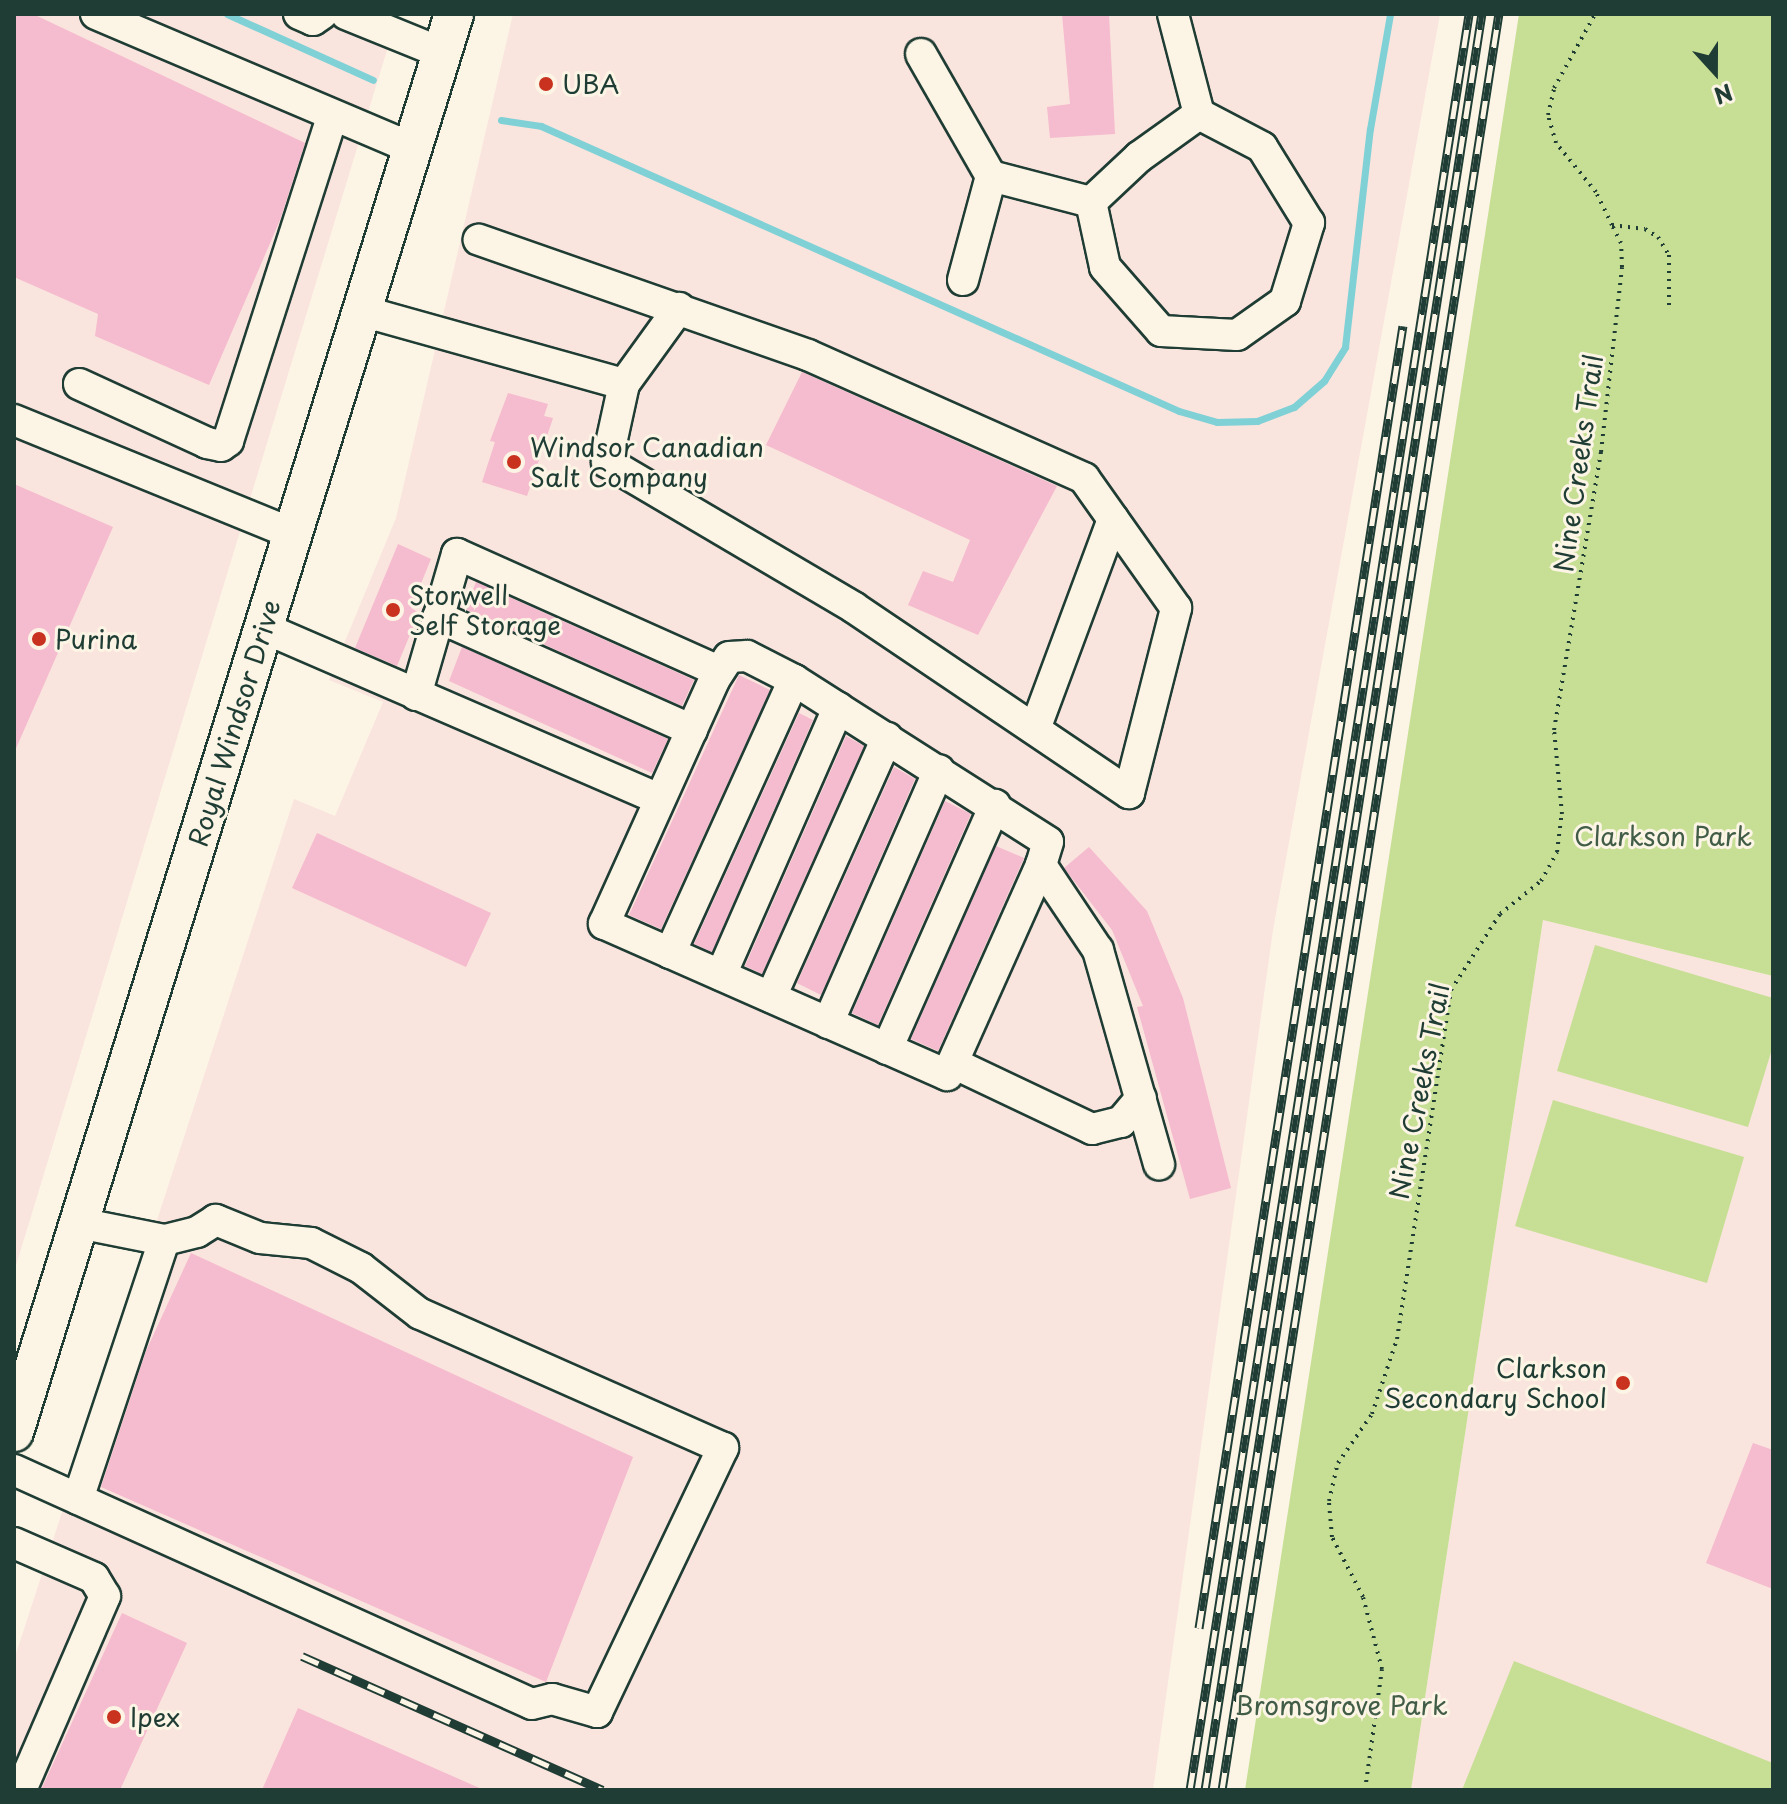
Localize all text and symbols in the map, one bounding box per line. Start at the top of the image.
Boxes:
north arrow [1675,32,1755,112]
place label: UBA [562,68,619,100]
marker: UBA [537,75,555,93]
text: N [1710,76,1738,113]
street label: Nine Creeks Trail [1547,352,1609,574]
place label: Windsor Canadian Salt Company [530,431,763,492]
marker: Windsor Canadian Salt Company [505,453,523,471]
place label: Storwell Self Storage [409,579,562,640]
street label: Royal Windsor Drive [181,595,287,851]
marker: Storwell Self Storage [384,601,402,619]
place label: Purina [55,623,137,655]
marker: Purina [30,630,48,648]
park label: Clarkson Park [1574,820,1752,852]
street label: Nine Creeks Trail [1383,980,1455,1202]
place label: Clarkson Secondary School [1384,1352,1607,1414]
marker: Clarkson Secondary School [1614,1374,1632,1392]
park label: Bromsgrove Park [1234,1689,1448,1721]
place label: Ipex [130,1701,180,1733]
marker: Ipex [105,1708,123,1726]

